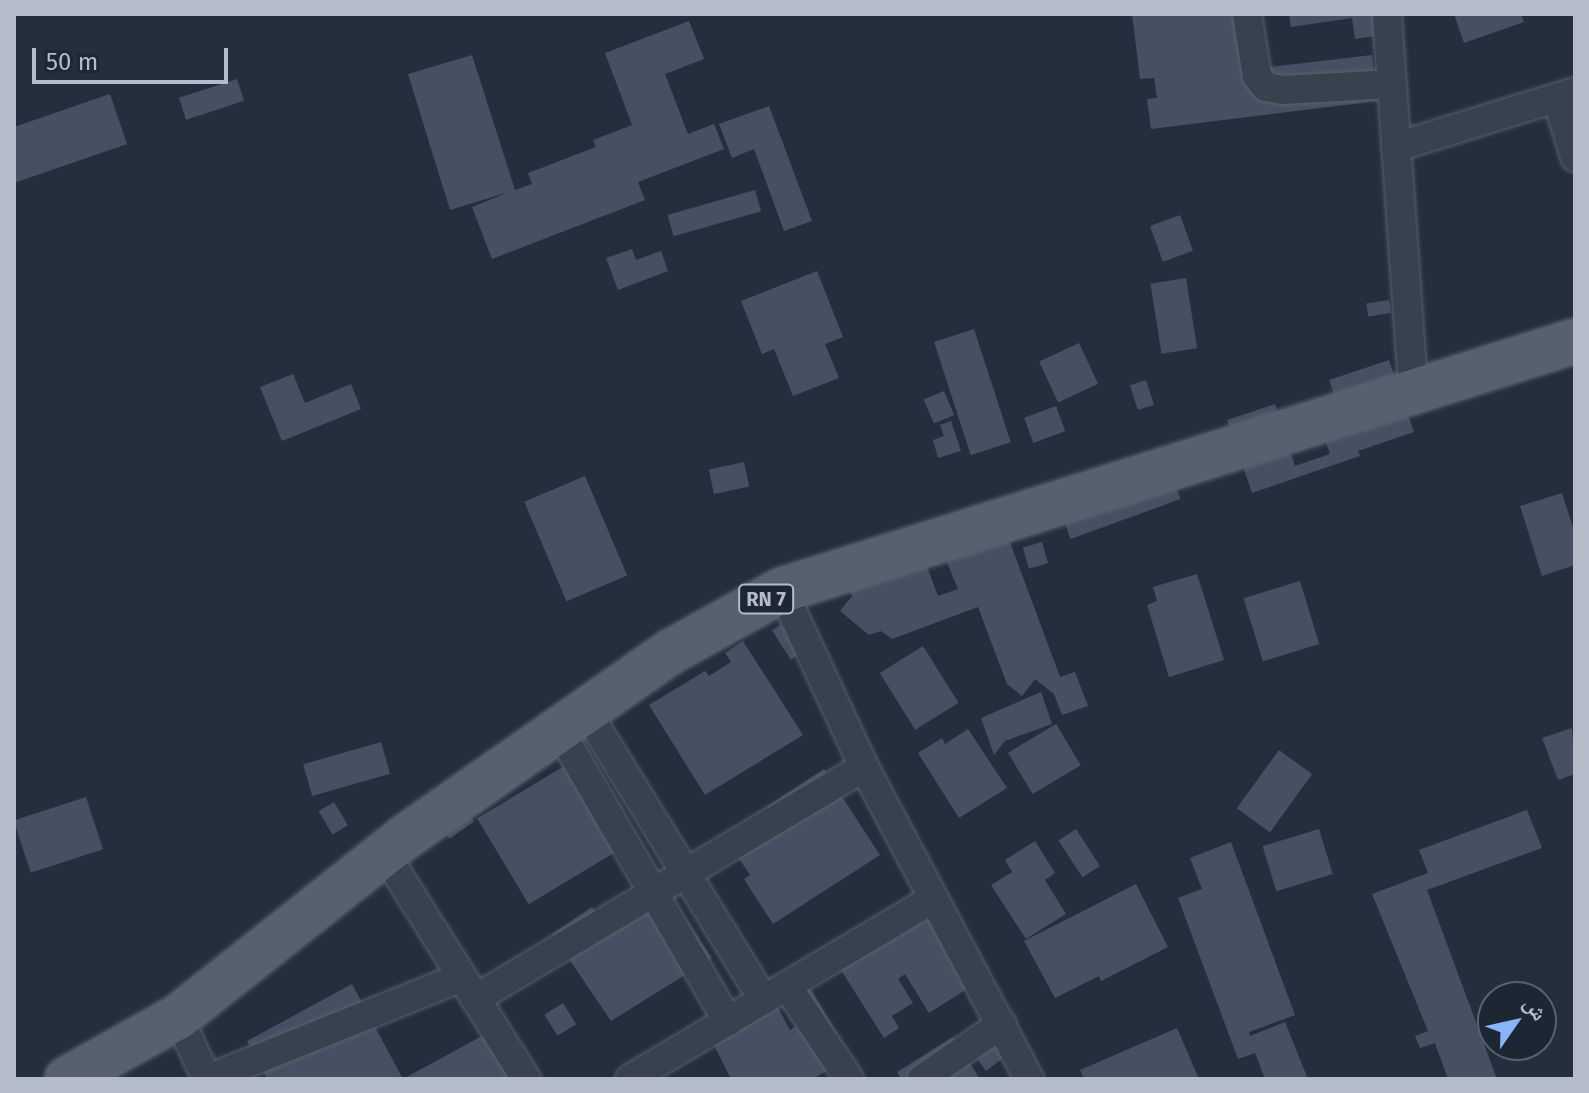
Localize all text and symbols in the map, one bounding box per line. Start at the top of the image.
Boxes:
scale bar [36,32,232,82]
text: 50 m [46,48,98,76]
road number: RN 7 [738,583,794,615]
north arrow [1477,981,1557,1061]
text: ش [1518,991,1553,1026]

